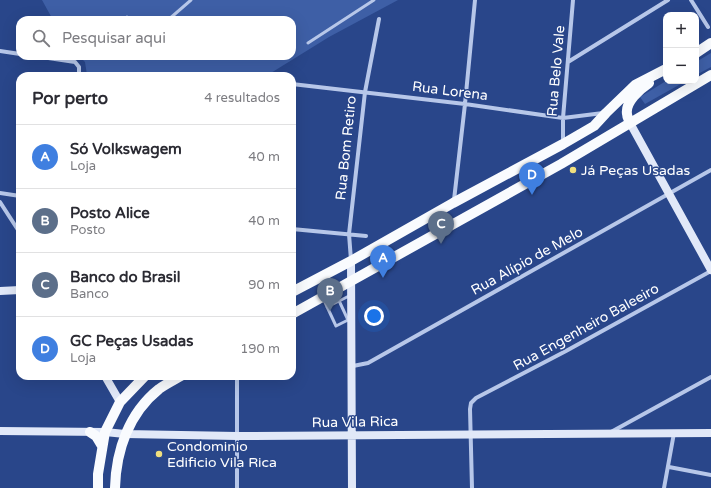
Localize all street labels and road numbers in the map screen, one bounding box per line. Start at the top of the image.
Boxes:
street label: Rua Belo Vale [544,25,568,117]
street label: Rua Lorena [411,78,489,104]
street label: Rua Bom Retiro [332,95,360,201]
street label: Rua Alípio de Melo [468,223,586,299]
street label: Rua Engenheiro Baleeiro [510,280,662,374]
street label: Rua Vila Rica [311,413,399,431]

